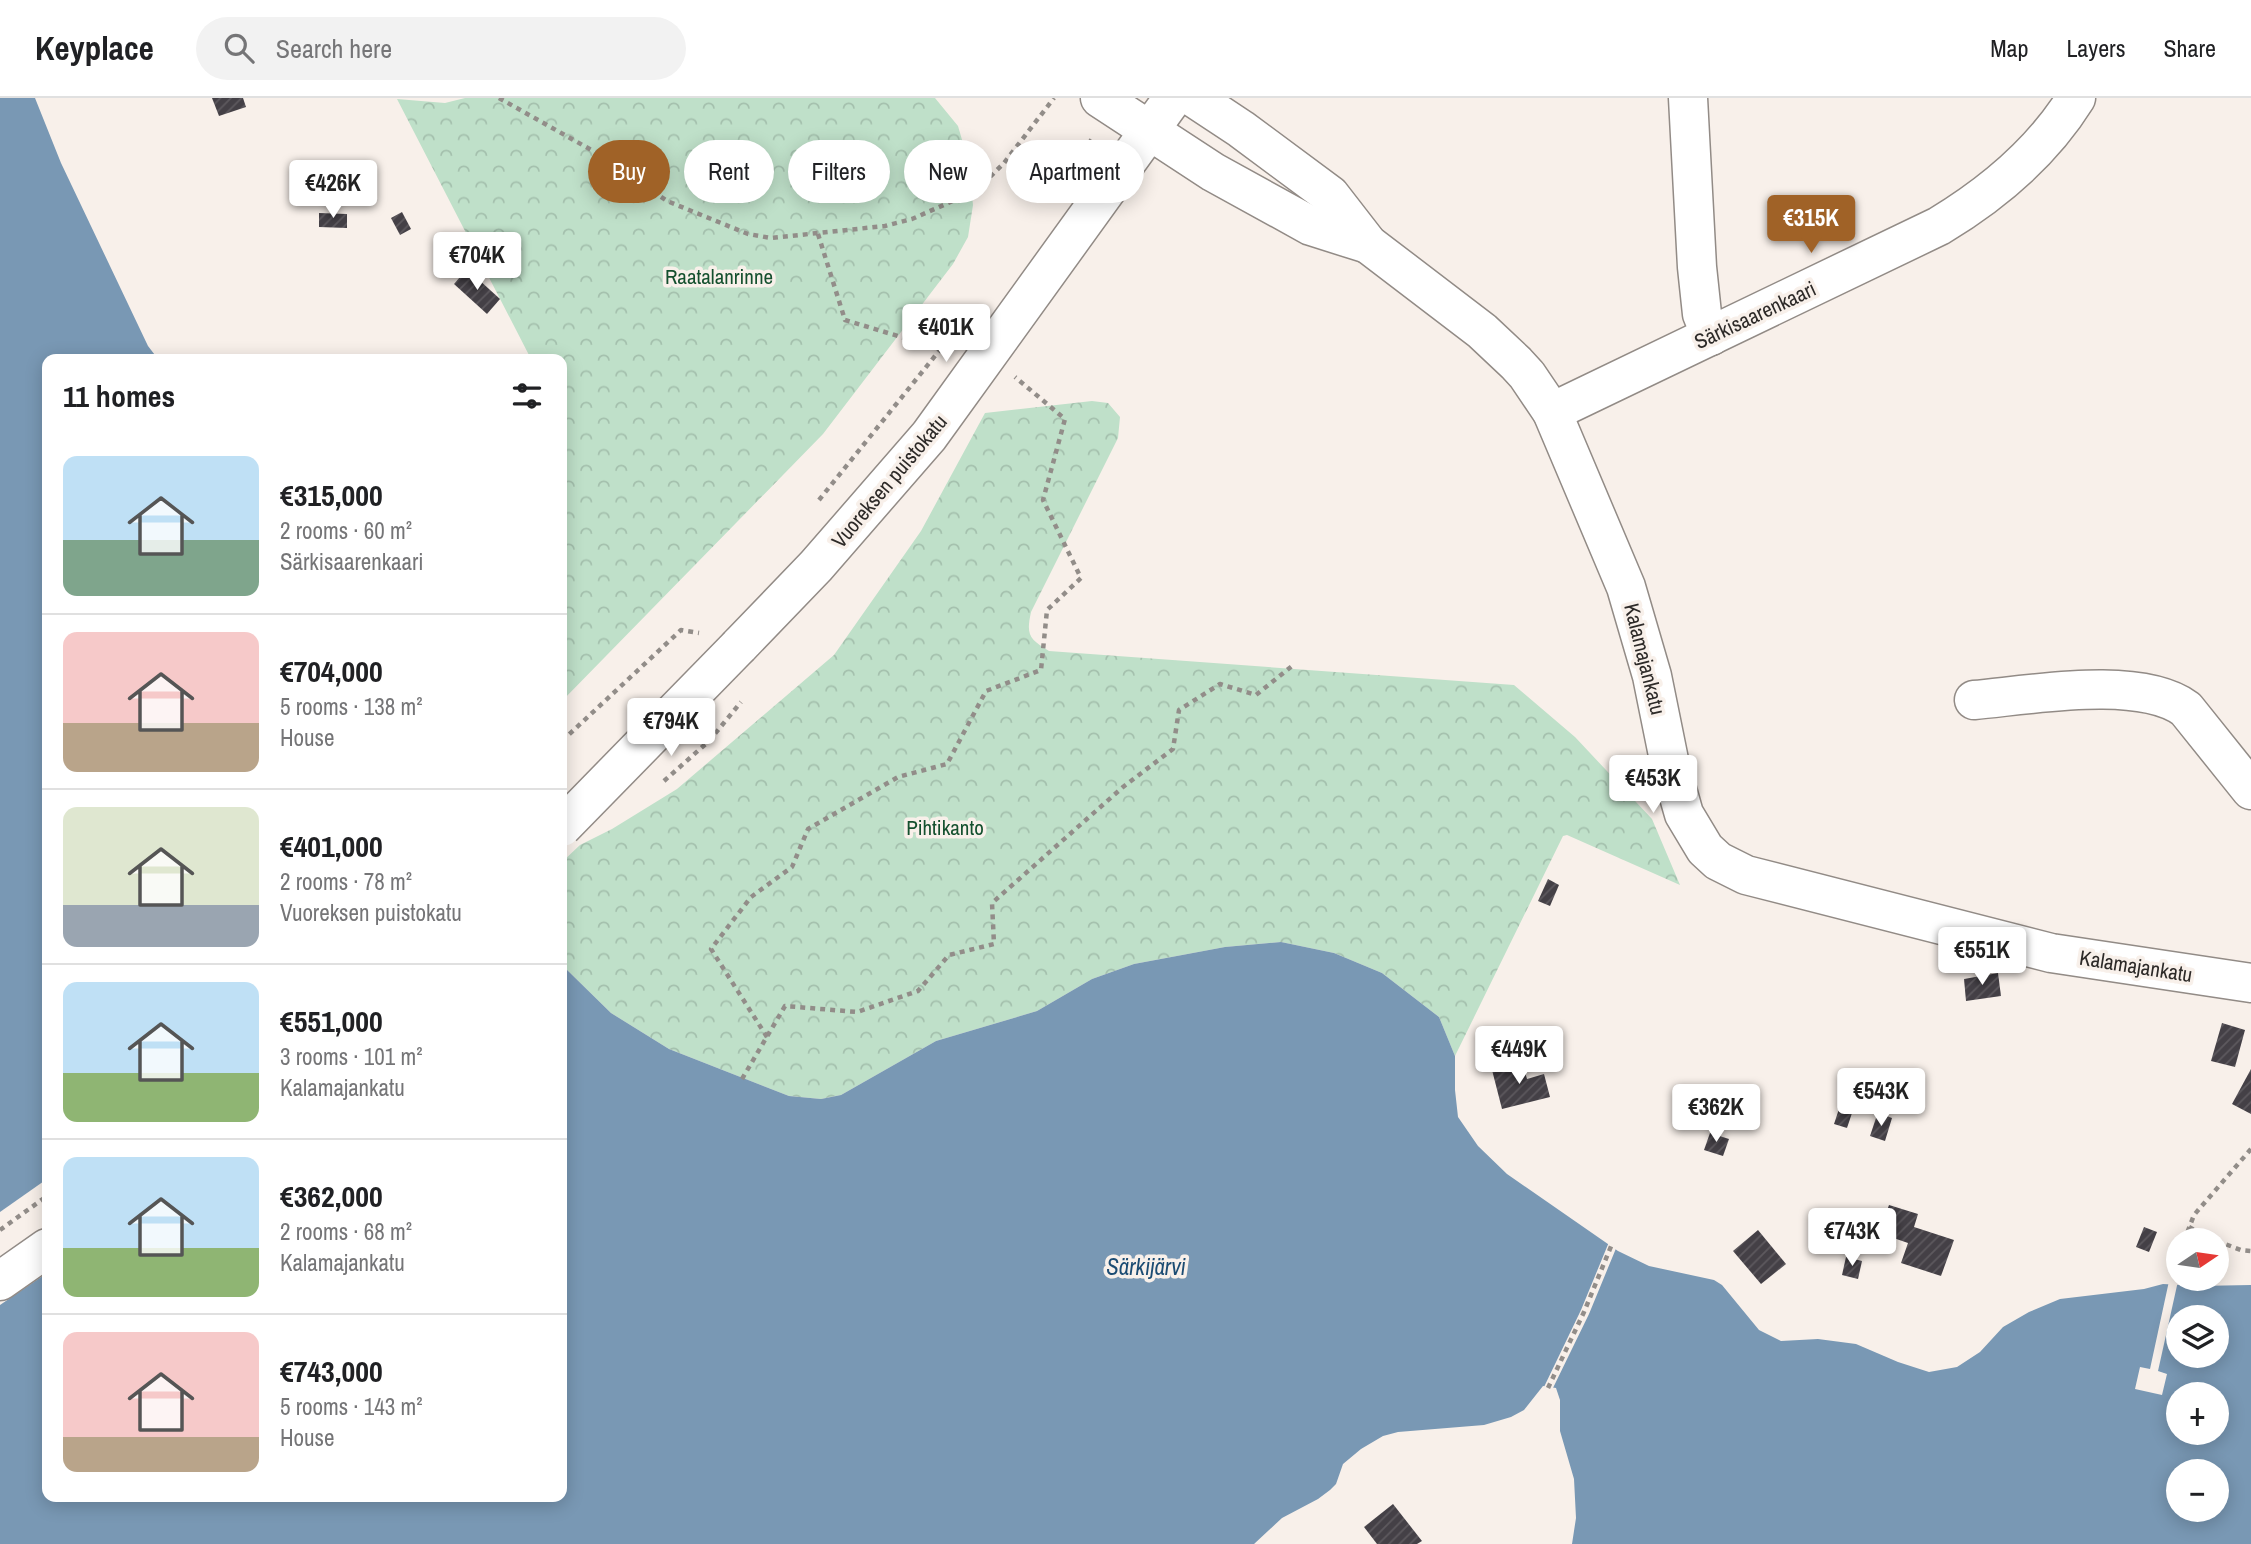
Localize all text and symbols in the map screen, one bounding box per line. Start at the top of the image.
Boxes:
search box [196,17,686,80]
text: Keyplace [35,26,154,70]
icon: search [220,29,258,67]
text: Search here [276,31,392,66]
text: Map [1990,32,2028,64]
text: Layers [2066,32,2125,64]
text: Share [2163,32,2216,64]
chip: Buy [588,140,670,203]
chip: Rent [684,140,774,203]
chip: Filters [788,140,890,203]
chip: New [904,140,992,203]
chip: Apartment [1006,140,1144,203]
pin: €426K [284,160,382,220]
text: €426K [305,167,361,198]
pin: €315K [1762,195,1860,255]
text: €315K [1783,202,1839,233]
pin: €704K [428,232,526,292]
text: €704K [449,239,505,270]
park label: Raatalanrinne [665,262,773,291]
street label: Särkisaarenkaari [1689,274,1821,356]
pin: €401K [897,304,995,364]
text: €401K [918,311,974,342]
text: 11 homes [63,376,175,416]
icon: filters [508,377,546,415]
street label: Vuoreksen puistokatu [825,408,953,554]
text: €315,000 [280,475,383,515]
icon: home [119,484,203,568]
text: 2 rooms · 60 m² [280,515,412,546]
text: Särkisaarenkaari [280,546,424,577]
street label: Kalamajankatu [1617,600,1673,718]
text: €704,000 [280,651,383,691]
icon: home [119,660,203,744]
text: 5 rooms · 138 m² [280,691,423,722]
pin: €794K [622,698,720,758]
text: €794K [643,705,699,736]
text: House [280,722,335,753]
pin: €453K [1604,756,1702,815]
text: €453K [1625,762,1681,793]
park label: Pihtikanto [906,813,984,842]
text: €401,000 [280,826,383,866]
icon: home [119,835,203,919]
text: 2 rooms · 78 m² [280,866,412,897]
text: Vuoreksen puistokatu [280,897,462,928]
pin: €551K [1933,928,2031,987]
text: €551K [1954,934,2010,965]
street label: Kalamajankatu [2077,943,2195,989]
text: €551,000 [280,1001,383,1041]
icon: home [119,1010,203,1094]
pin: €449K [1470,1026,1568,1086]
text: €449K [1491,1033,1547,1064]
text: 3 rooms · 101 m² [280,1041,423,1072]
pin: €543K [1832,1068,1930,1128]
text: Kalamajankatu [280,1072,405,1103]
text: €543K [1853,1075,1909,1106]
pin: €362K [1667,1084,1765,1144]
text: €362K [1688,1091,1744,1122]
text: €362,000 [280,1176,383,1216]
icon: home [119,1185,203,1269]
pin: €743K [1803,1208,1901,1268]
text: €743K [1824,1215,1880,1246]
text: 2 rooms · 68 m² [280,1216,412,1247]
north arrow [2166,1228,2230,1292]
map controls [2166,1228,2229,1522]
text: Kalamajankatu [280,1247,405,1278]
water label: Särkijärvi [1106,1251,1187,1282]
button: layers [2166,1305,2229,1368]
text: €743,000 [280,1351,383,1391]
icon: home [119,1360,203,1444]
button: + [2166,1382,2229,1445]
text: 5 rooms · 143 m² [280,1391,423,1422]
text: House [280,1422,335,1453]
button: − [2166,1459,2229,1522]

